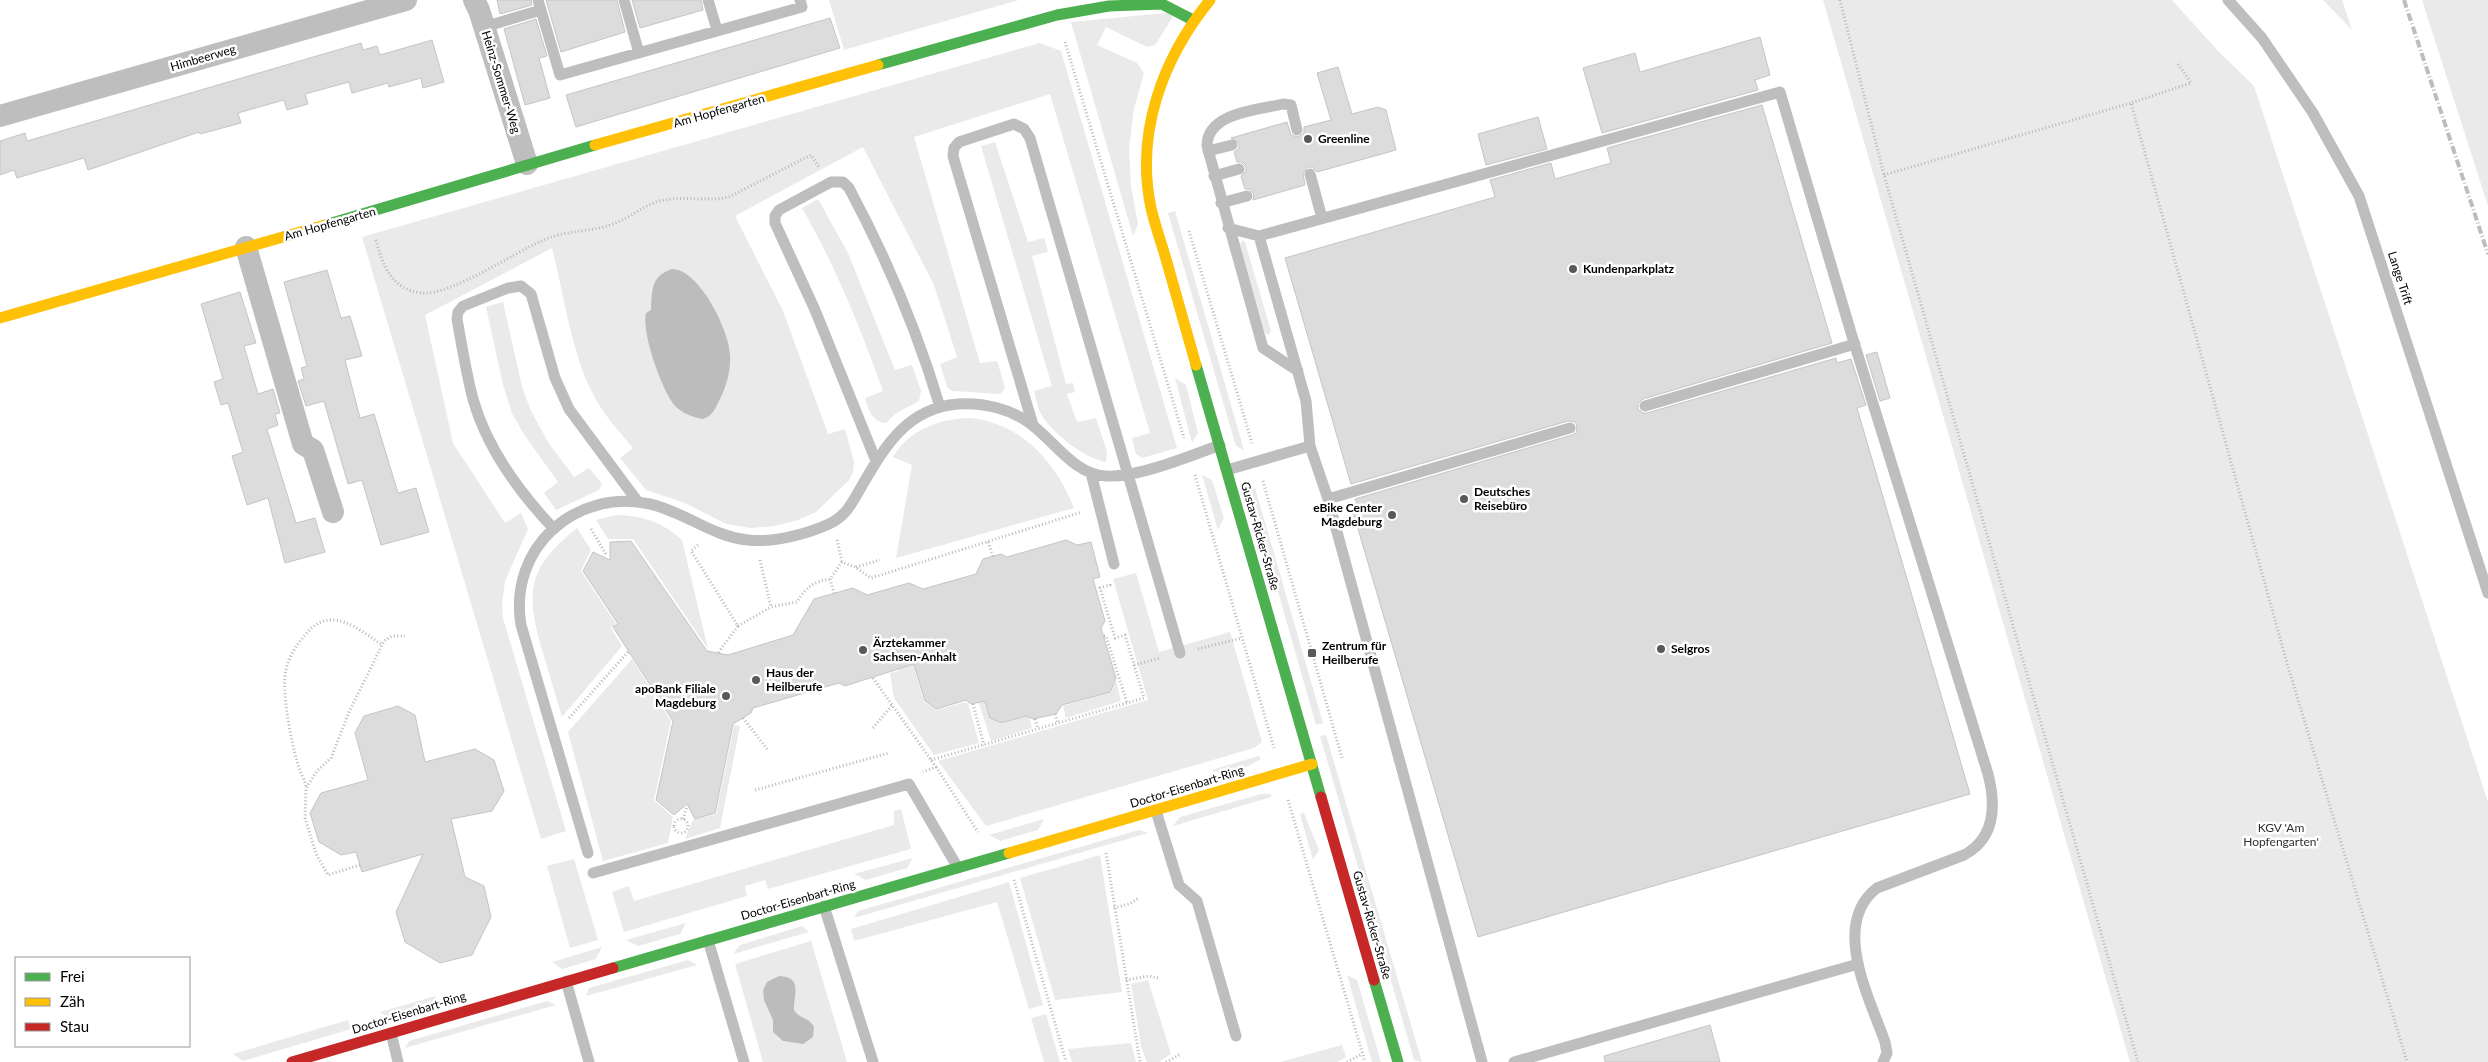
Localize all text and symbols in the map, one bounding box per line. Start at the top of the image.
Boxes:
street label: Heinz-Sommer-Weg [479,29,524,135]
street label: Himbeerweg [168,41,237,74]
street label: Am Hopfengarten [671,90,766,131]
place label: Greenline [1318,131,1370,146]
marker: Greenline [1302,133,1314,145]
street label: Am Hopfengarten [282,203,377,244]
street label: Lange Trift [2385,249,2416,307]
place label: Kundenparkplatz [1583,261,1675,276]
marker: Kundenparkplatz [1567,263,1579,275]
street label: Gustav-Ricker-Straße [1238,480,1283,592]
place label: Deutsches Reisebüro [1474,484,1530,513]
marker: Deutsches Reisebüro [1458,493,1470,505]
place label: eBike Center Magdeburg [1313,500,1383,529]
marker: eBike Center Magdeburg [1386,509,1398,521]
place label: Ärztekammer Sachsen-Anhalt [872,635,957,664]
place label: Zentrum für Heilberufe [1322,638,1387,667]
place label: Selgros [1671,641,1710,656]
marker: Selgros [1655,643,1667,655]
marker: Ärztekammer Sachsen-Anhalt [857,644,869,656]
marker: Zentrum für Heilberufe [1306,647,1318,659]
place label: Haus der Heilberufe [766,665,823,694]
marker: Haus der Heilberufe [750,674,762,686]
place label: apoBank Filiale Magdeburg [635,681,717,710]
marker: apoBank Filiale Magdeburg [720,690,732,702]
street label: Doctor-Eisenbart-Ring [1128,762,1246,811]
park label: KGV 'Am Hopfengarten' [2243,820,2319,849]
street label: Gustav-Ricker-Straße [1350,869,1395,981]
street label: Doctor-Eisenbart-Ring [739,876,857,923]
legend [15,957,190,1047]
text: Frei [60,967,85,985]
street label: Doctor-Eisenbart-Ring [350,988,468,1037]
text: Zäh [60,992,85,1010]
text: Stau [60,1017,89,1035]

